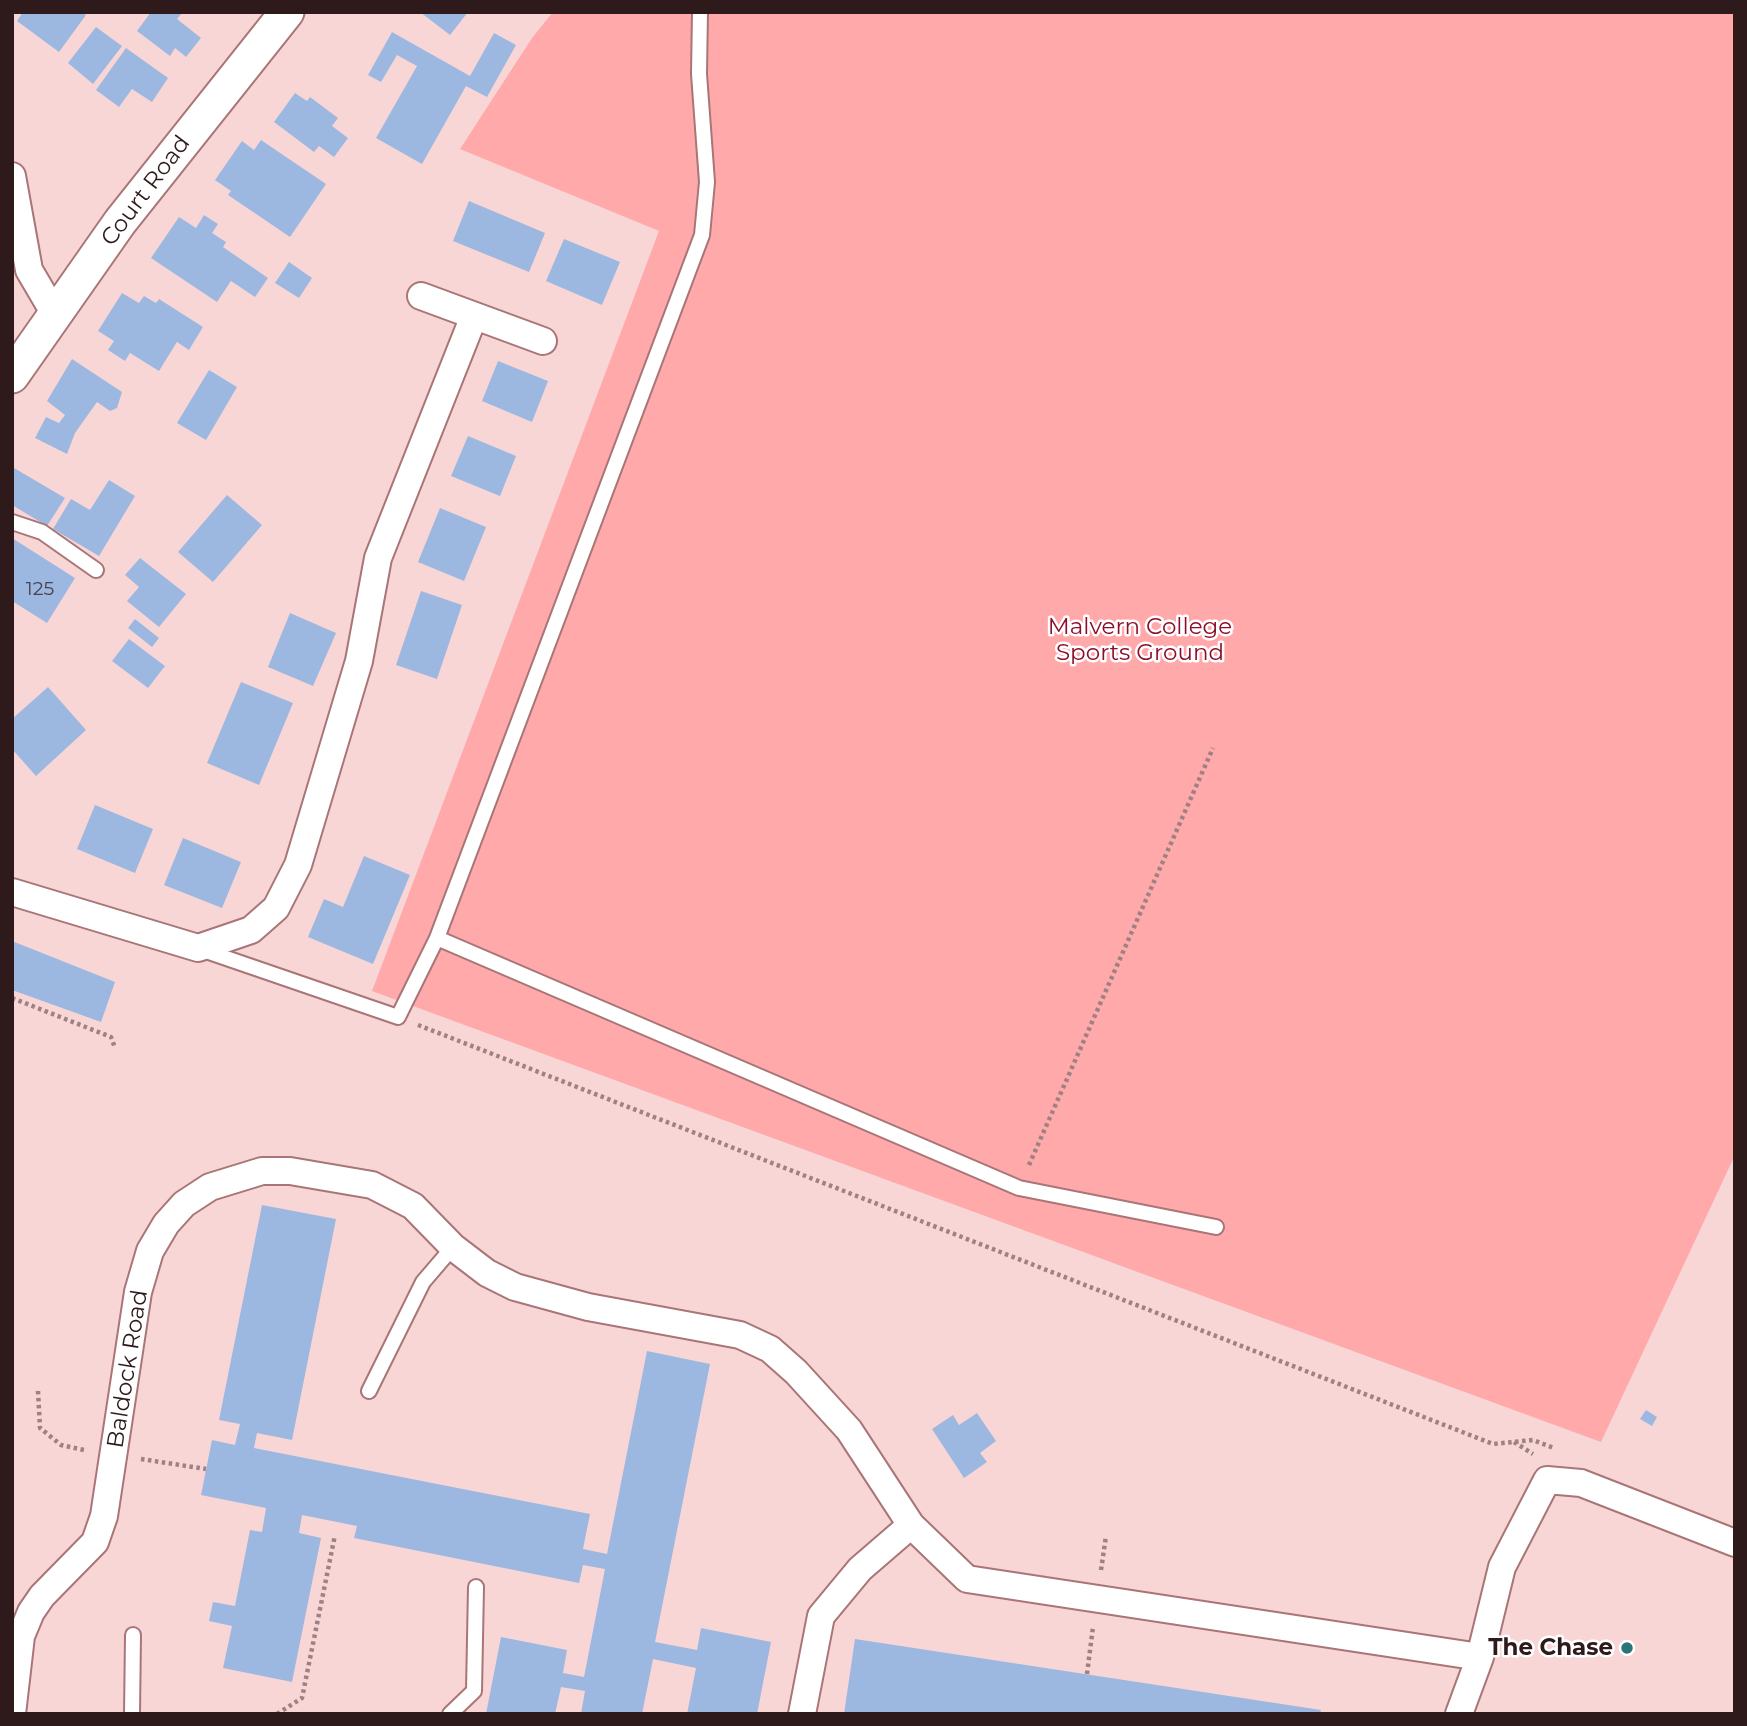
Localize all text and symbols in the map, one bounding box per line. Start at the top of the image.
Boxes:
street label: Court Road [96,130,196,252]
house number: 125 [26,578,54,600]
park label: Malvern College Sports Ground [1048,613,1232,667]
street label: Baldock Road [102,1288,154,1450]
place label: The Chase [1488,1634,1613,1662]
marker: The Chase [1619,1640,1635,1656]

